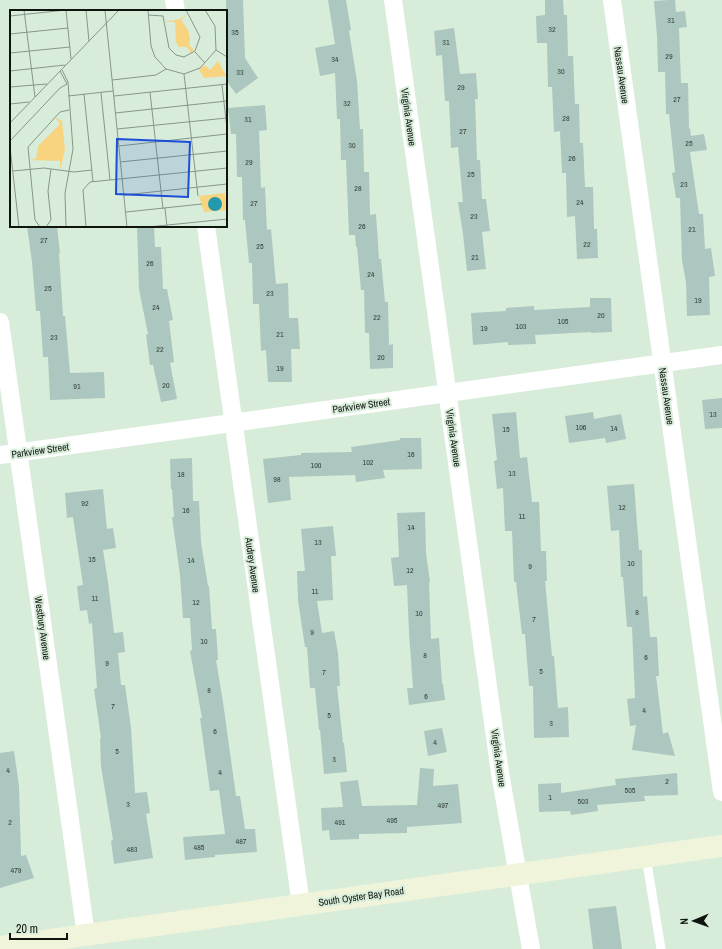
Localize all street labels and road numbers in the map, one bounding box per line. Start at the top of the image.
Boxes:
street label: Nassau Avenue [611,46,632,105]
street label: Virginia Avenue [398,87,419,147]
street label: Nassau Avenue [656,367,677,426]
street label: Parkview Street [332,395,391,416]
street label: Virginia Avenue [443,408,464,468]
street label: Parkview Street [11,440,70,461]
street label: Audrey Avenue [242,536,263,594]
street label: Westbury Avenue [32,595,53,661]
street label: Virginia Avenue [488,728,509,788]
street label: South Oyster Bay Road [318,884,405,909]

